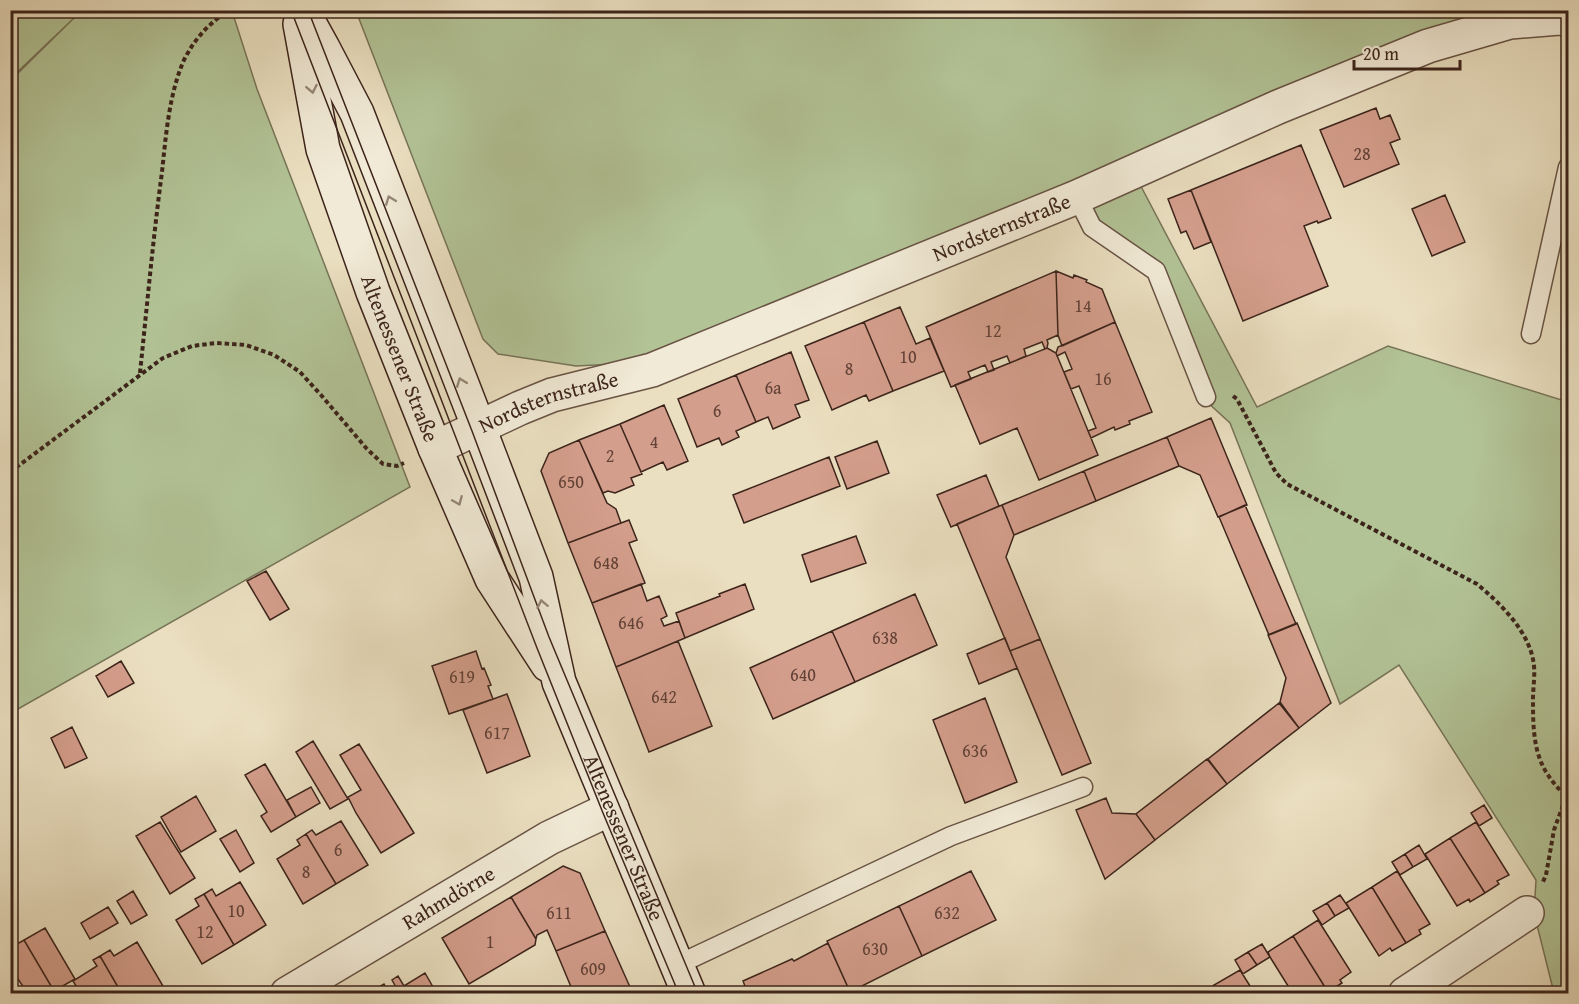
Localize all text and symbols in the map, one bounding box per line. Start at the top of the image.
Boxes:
scale bar [1354,33,1460,71]
text: 20 m [1363,40,1399,67]
one-way arrow [305,84,317,93]
house number: 28 [1353,140,1371,167]
street label: Nordsternstraße [928,185,1075,269]
one-way arrow [385,195,397,206]
street label: Altenessener Straße [353,270,447,446]
house number: 14 [1074,292,1092,319]
house number: 12 [984,317,1002,344]
house number: 10 [899,343,917,370]
house number: 8 [845,355,853,382]
street label: Nordsternstraße [473,363,622,440]
house number: 16 [1094,365,1112,392]
house number: 6a [764,374,782,401]
one-way arrow [456,377,468,388]
house number: 6 [713,397,721,424]
house number: 4 [650,428,658,455]
house number: 2 [606,442,614,469]
house number: 650 [558,468,584,495]
one-way arrow [451,495,463,506]
house number: 648 [593,549,619,576]
one-way arrow [536,600,549,610]
house number: 646 [618,609,644,636]
house number: 638 [872,624,898,651]
house number: 640 [790,661,816,688]
house number: 619 [449,663,475,690]
house number: 642 [651,683,677,710]
house number: 617 [484,719,510,746]
house number: 636 [962,737,988,764]
street label: Altenessener Straße [576,749,673,925]
house number: 6 [334,836,342,863]
house number: 8 [302,858,310,885]
street label: Rahmdörne [396,858,501,937]
house number: 10 [227,897,245,924]
house number: 611 [546,899,572,926]
house number: 632 [934,899,960,926]
house number: 12 [196,918,214,945]
house number: 1 [486,928,494,955]
house number: 630 [862,935,888,962]
house number: 609 [580,955,606,982]

